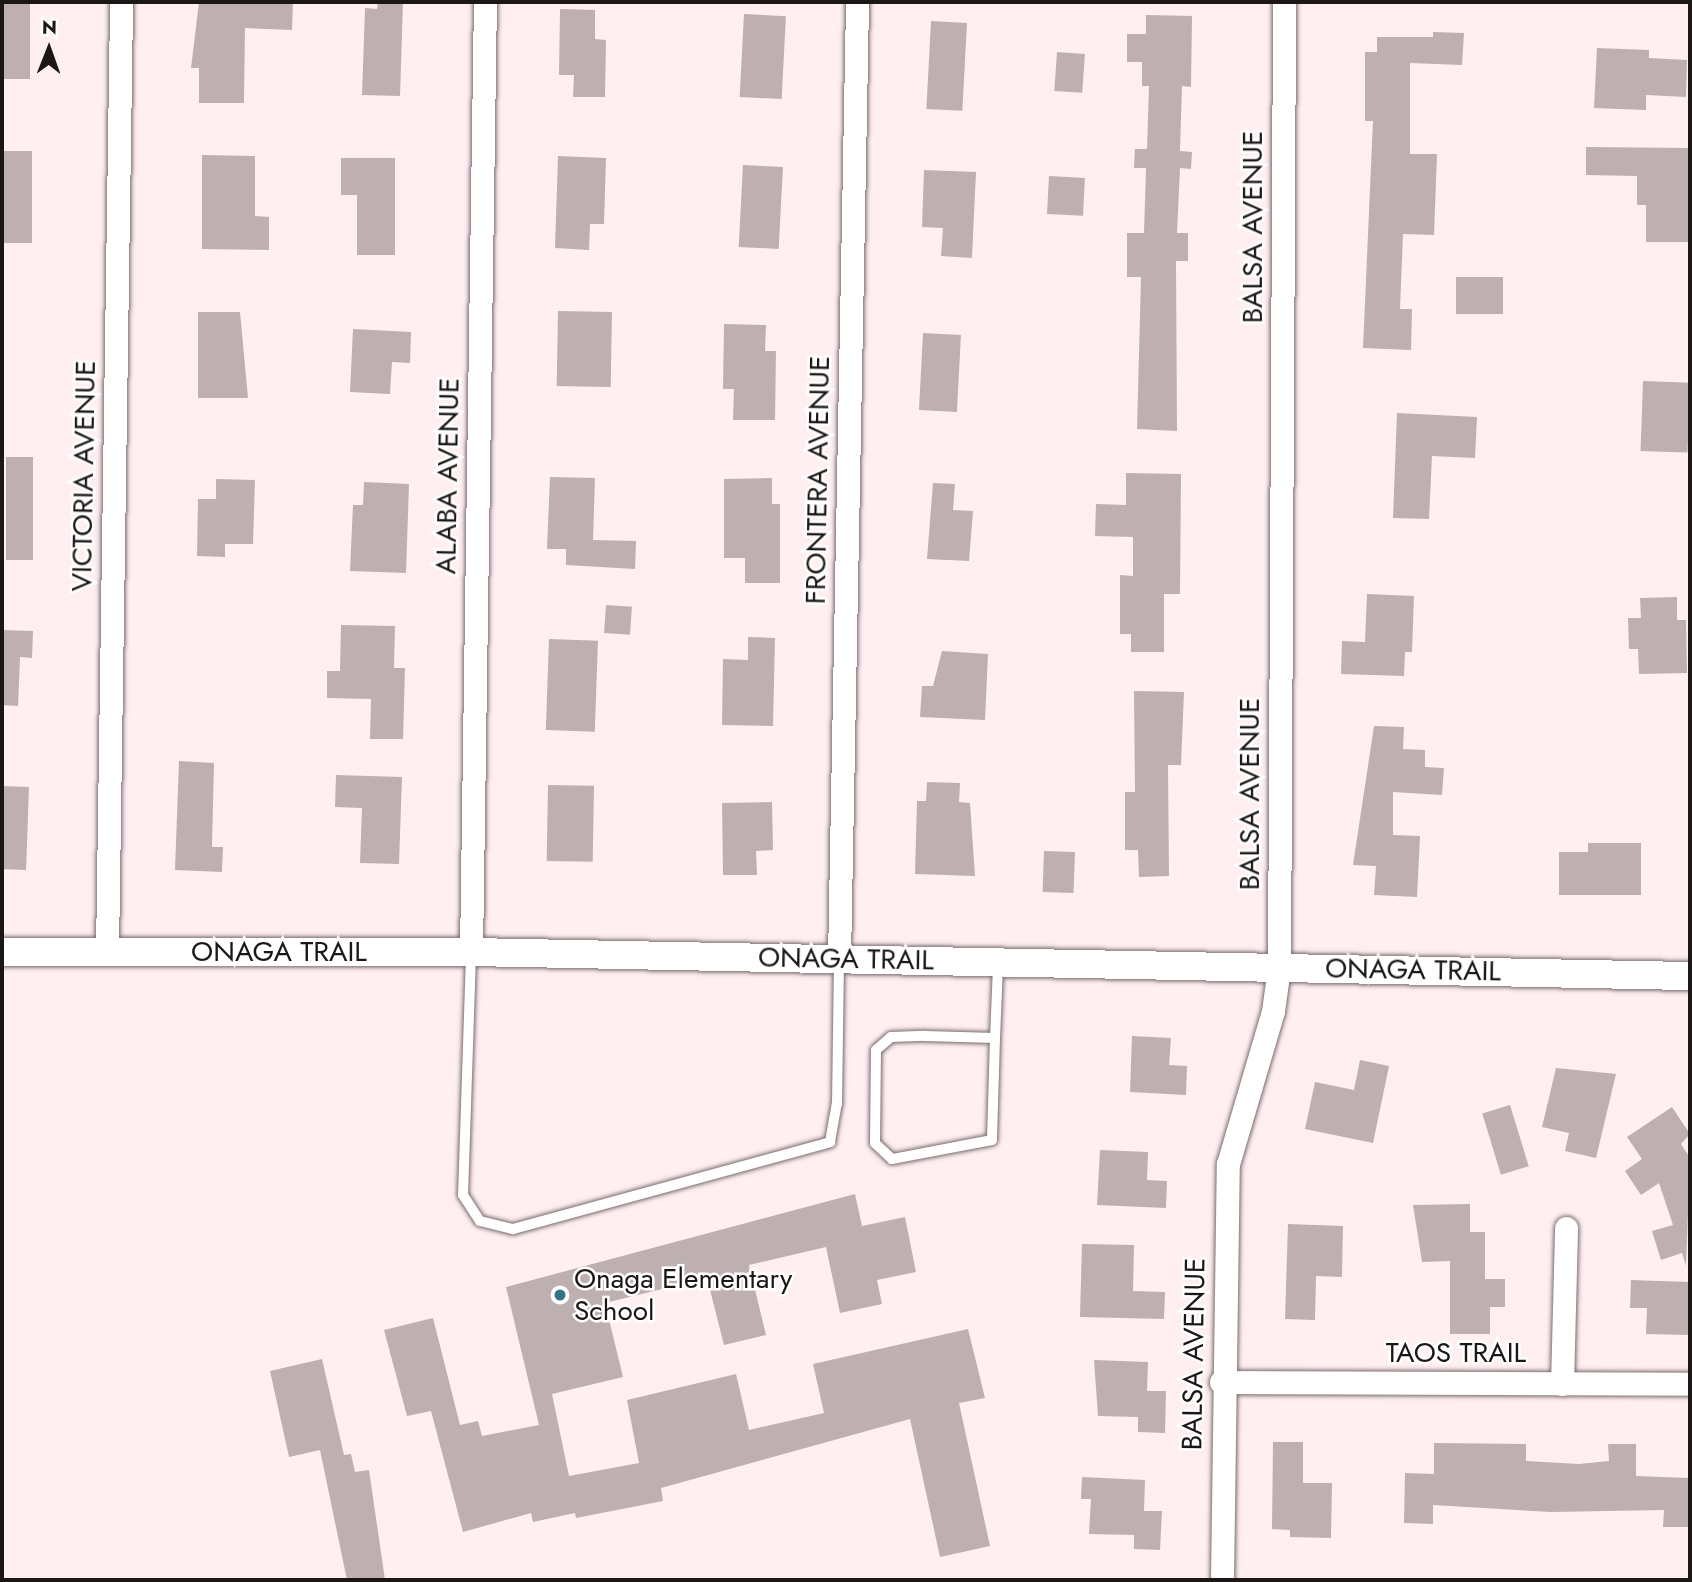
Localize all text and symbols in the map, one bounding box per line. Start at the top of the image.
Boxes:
north arrow [14,14,84,84]
text: N [42,14,57,41]
street label: BALSA AVENUE [1236,131,1270,323]
street label: FRONTERA AVENUE [799,355,837,605]
street label: VICTORIA AVENUE [65,360,103,592]
street label: ALABA AVENUE [429,377,467,575]
street label: BALSA AVENUE [1233,698,1267,890]
street label: ONAGA TRAIL [191,935,367,969]
street label: ONAGA TRAIL [758,941,934,977]
street label: ONAGA TRAIL [1325,952,1501,988]
street label: BALSA AVENUE [1176,1257,1212,1451]
place label: Onaga Elementary School [574,1262,792,1328]
marker: Onaga Elementary School [552,1287,568,1303]
street label: TAOS TRAIL [1386,1336,1526,1370]

